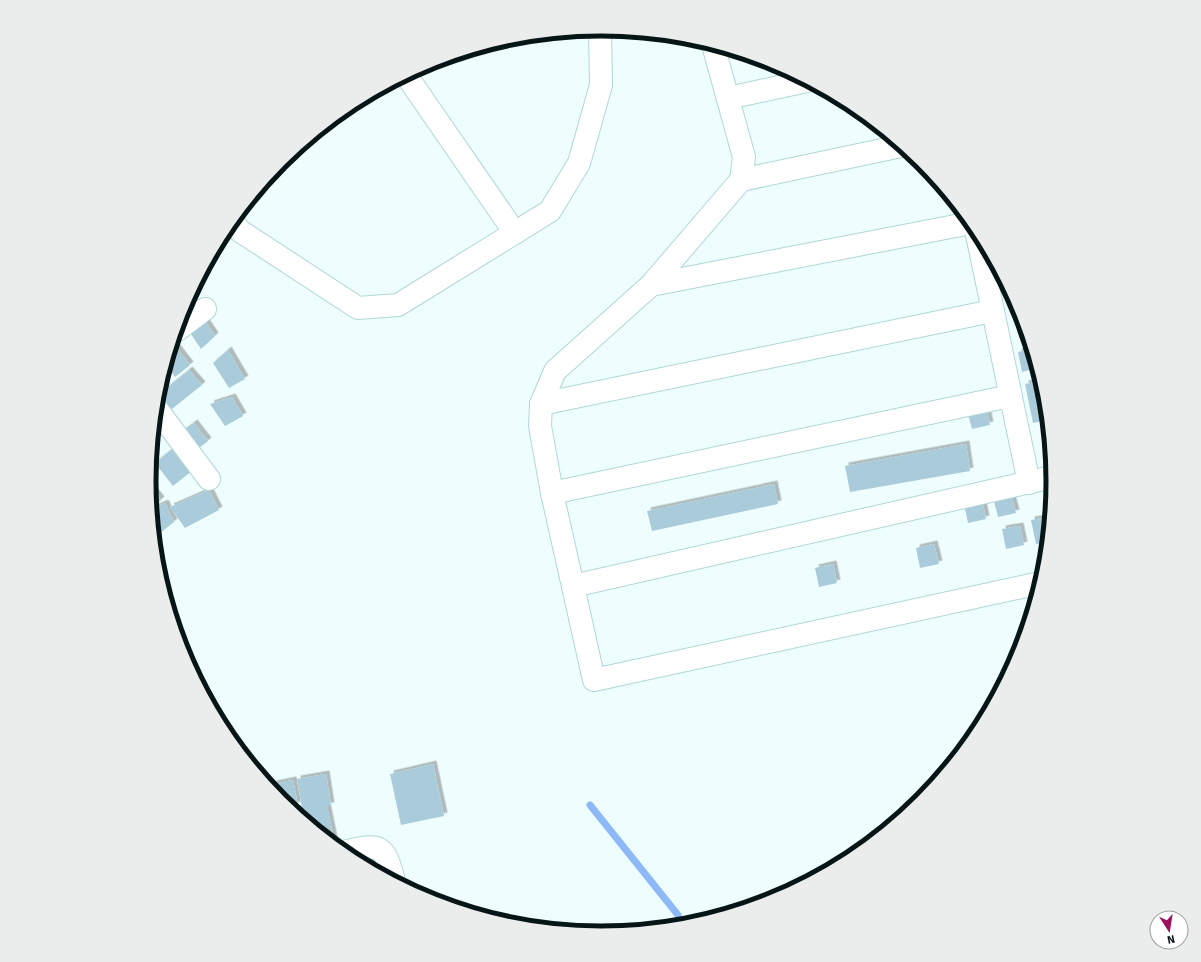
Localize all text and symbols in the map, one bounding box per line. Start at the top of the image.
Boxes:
north arrow [1149,910,1189,950]
text: N [1166,932,1176,946]

